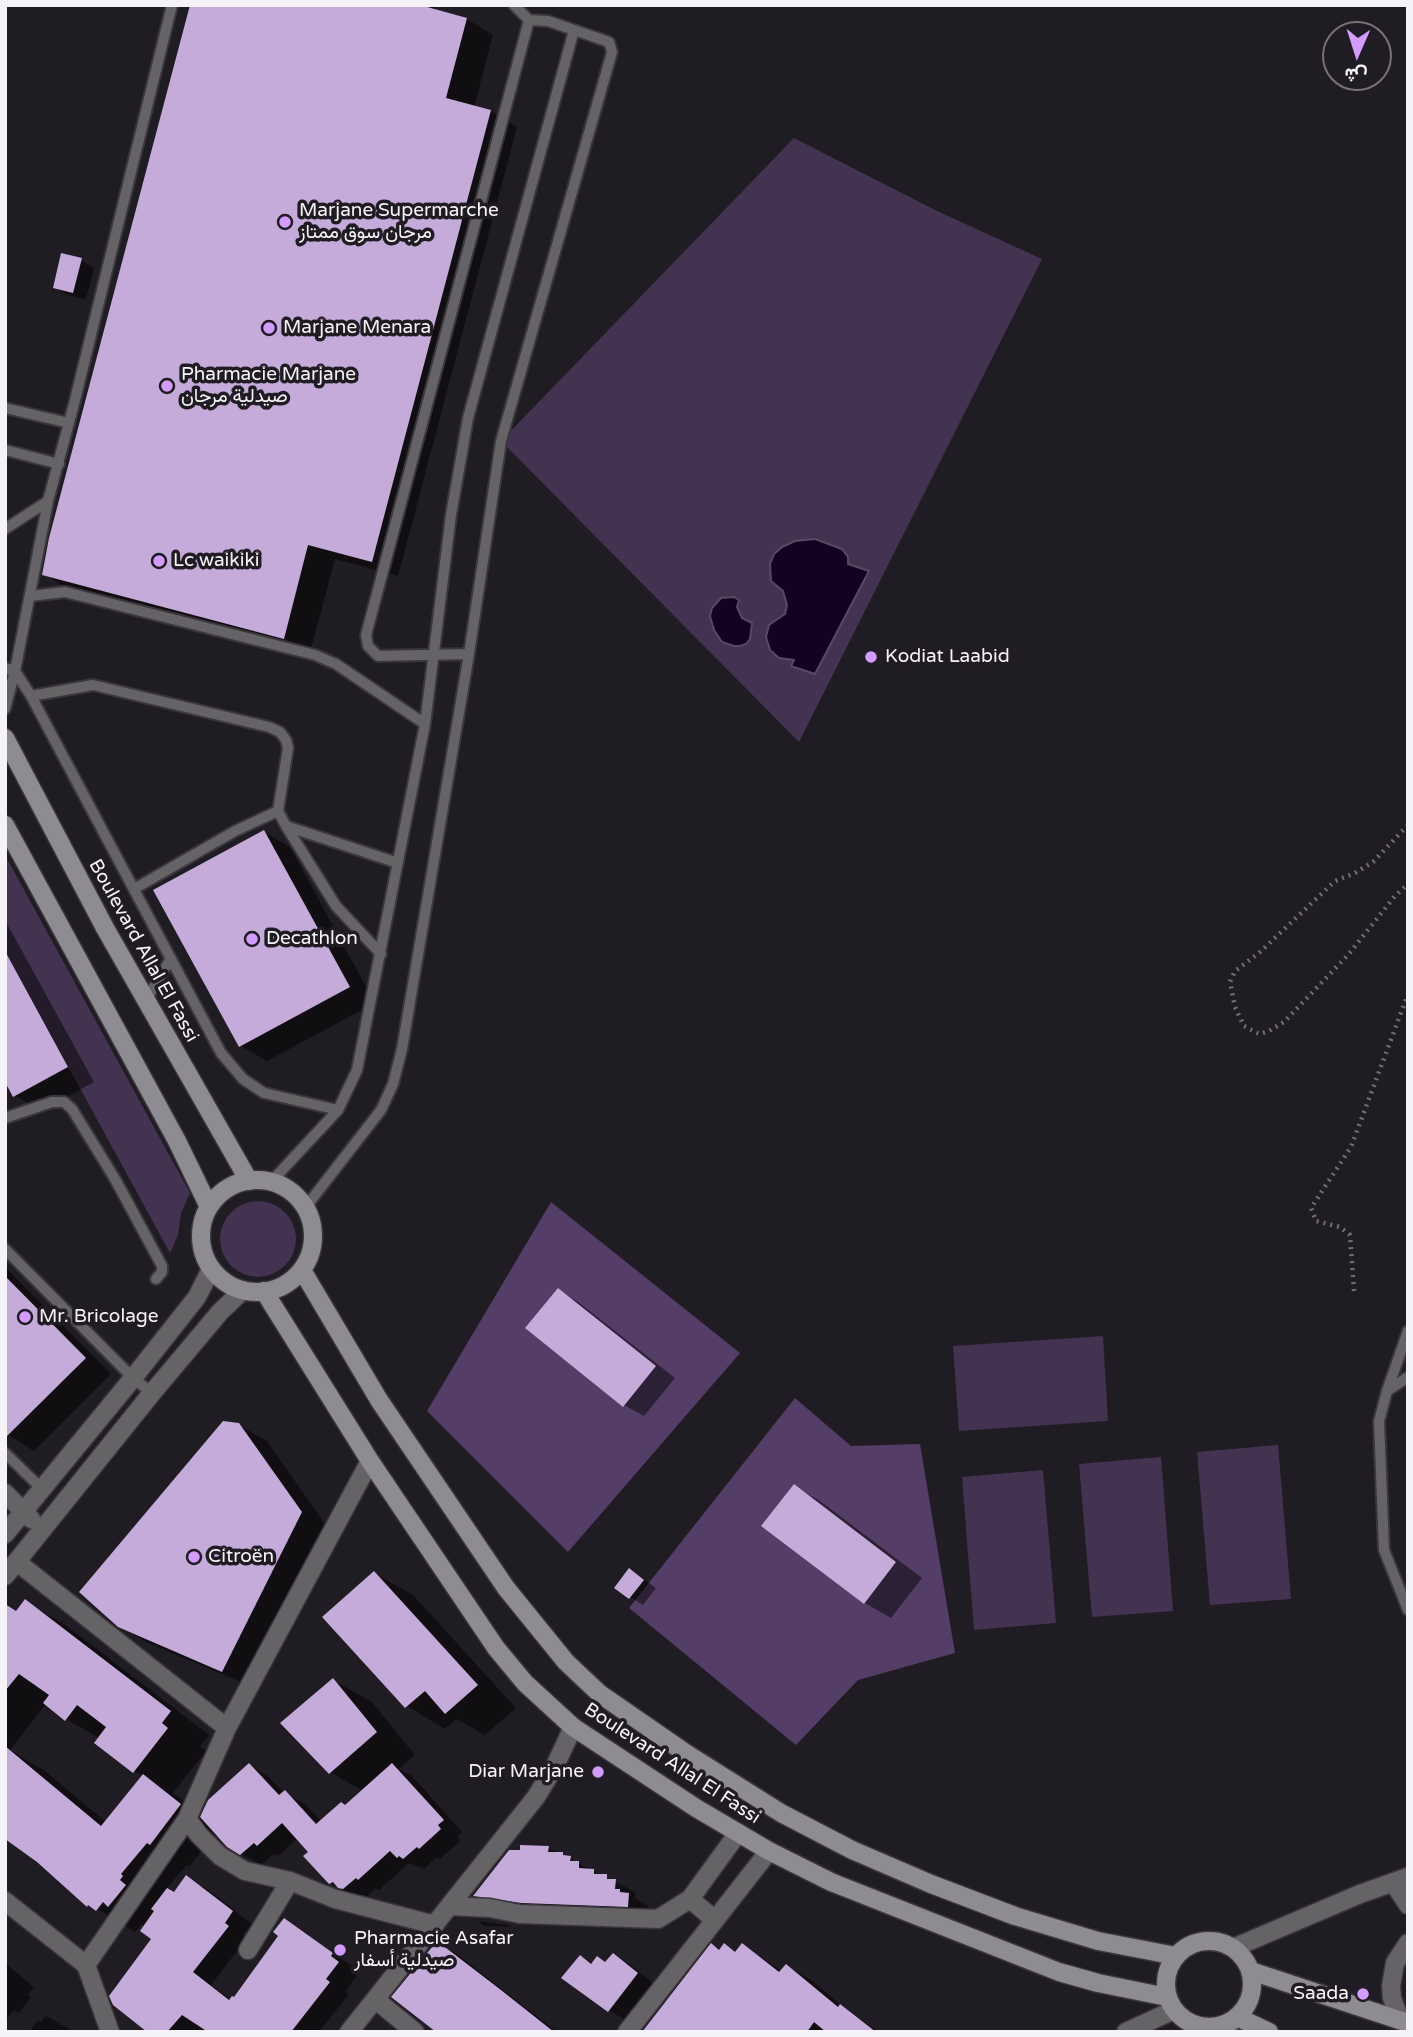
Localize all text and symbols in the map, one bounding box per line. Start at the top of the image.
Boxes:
north arrow [1322,21,1392,91]
text: ش [1344,63,1368,87]
place label: Marjane Supermarche مرجان سوق ممتاز [299,200,499,244]
marker: Marjane Supermarche مرجان سوق ممتاز [277,214,293,230]
place label: Marjane Menara [283,317,431,339]
marker: Marjane Menara [261,320,277,336]
place label: Pharmacie Marjane صيدلية مرجان [181,364,356,408]
marker: Pharmacie Marjane صيدلية مرجان [159,378,175,394]
place label: Lc waikiki [173,550,260,572]
marker: Lc waikiki [151,553,167,569]
place label: Kodiat Laabid [885,646,1010,668]
marker: Kodiat Laabid [863,649,879,665]
street label: Boulevard Allal El Fassi [83,856,203,1046]
place label: Decathlon [266,928,358,950]
marker: Decathlon [244,931,260,947]
place label: Mr. Bricolage [39,1306,159,1328]
marker: Mr. Bricolage [17,1309,33,1325]
place label: Citroën [208,1546,274,1568]
marker: Citroën [186,1549,202,1565]
street label: Boulevard Allal El Fassi [580,1698,764,1830]
place label: Diar Marjane [468,1761,584,1783]
marker: Diar Marjane [590,1764,606,1780]
place label: Pharmacie Asafar صيدلية أسفار [354,1928,513,1972]
marker: Pharmacie Asafar صيدلية أسفار [332,1942,348,1958]
place label: Saada [1293,1983,1349,2005]
marker: Saada [1355,1986,1371,2002]

